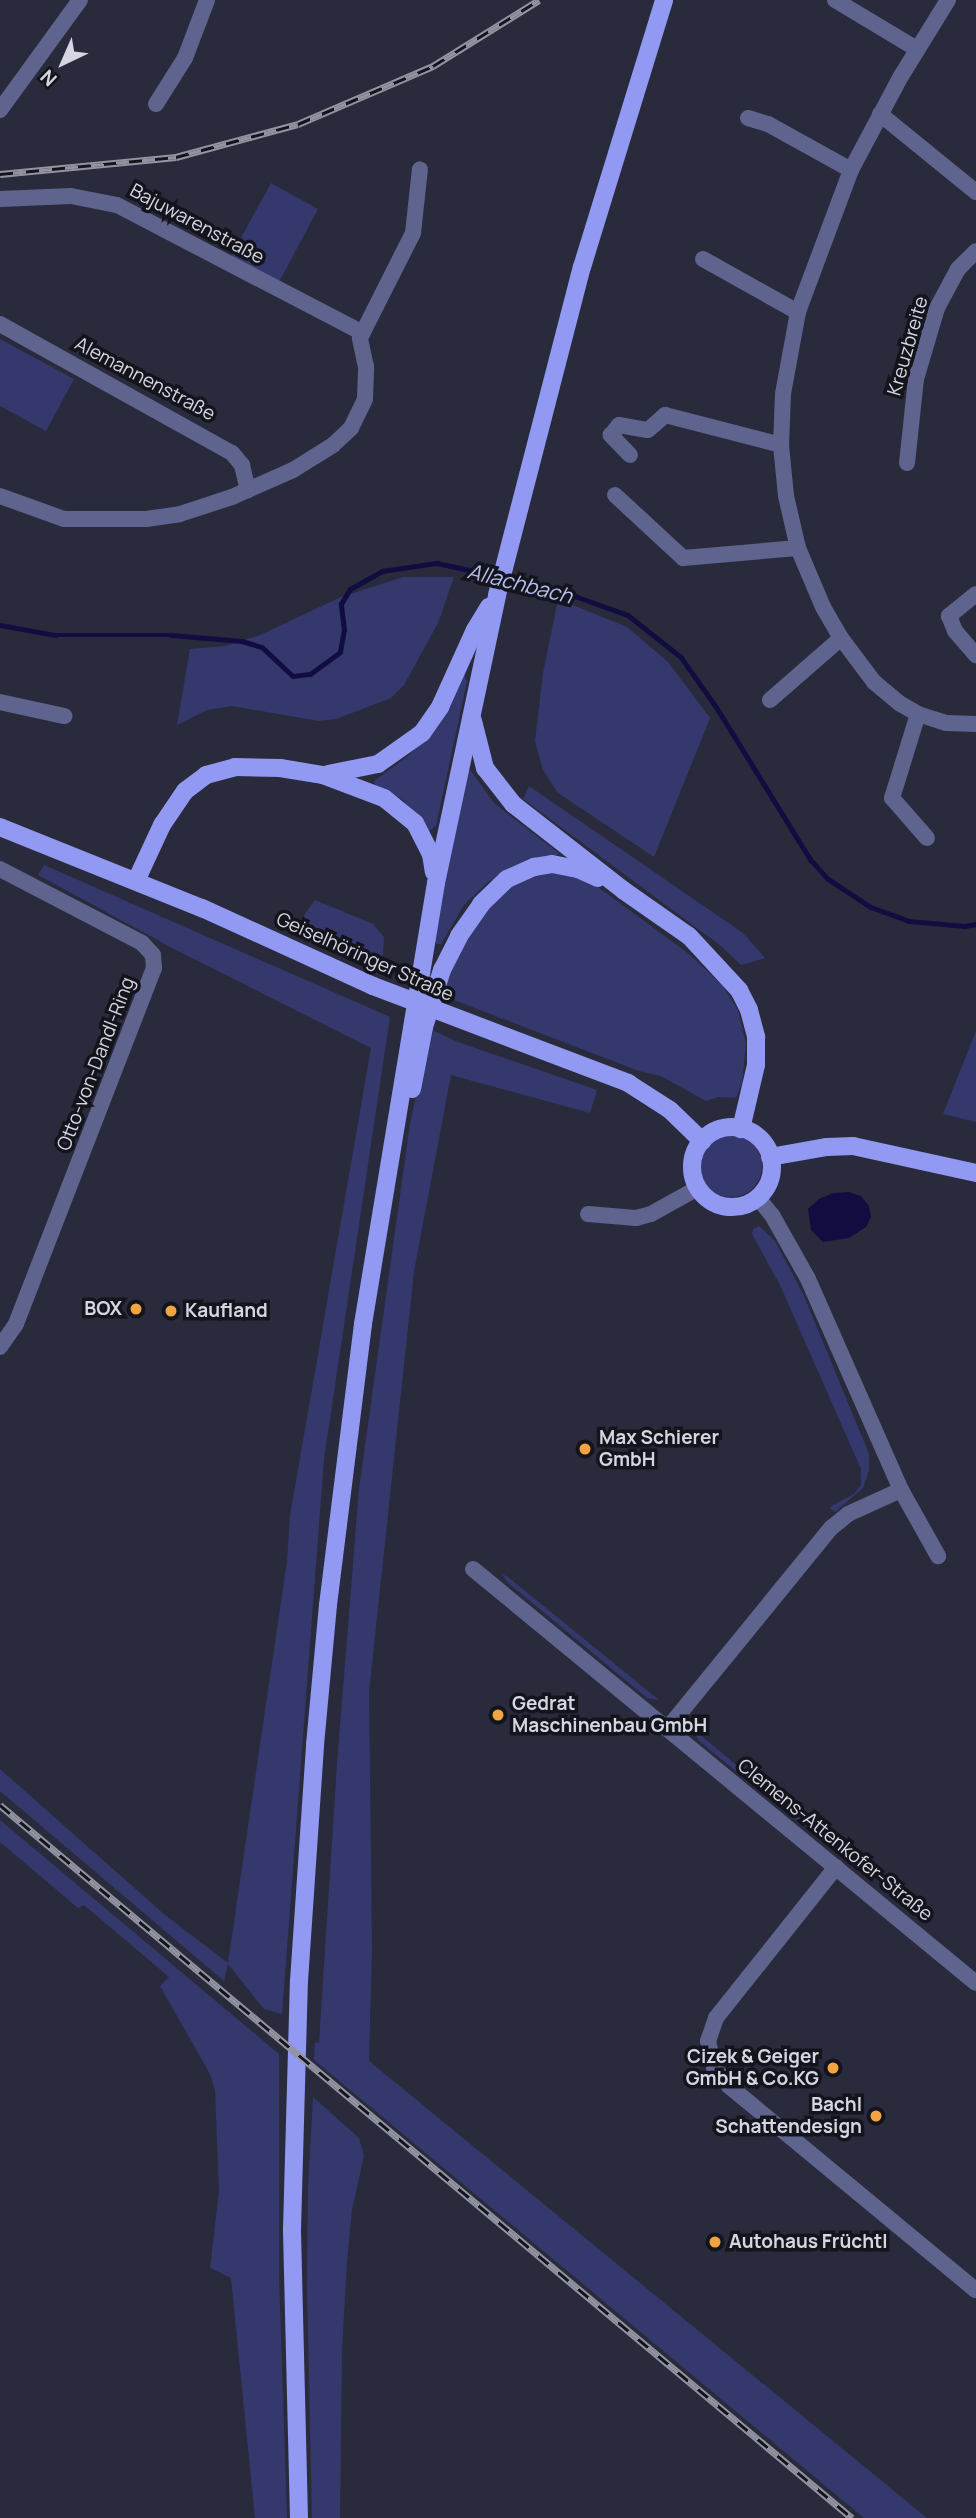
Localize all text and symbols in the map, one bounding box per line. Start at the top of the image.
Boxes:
north arrow [28,28,98,98]
text: N [34,64,62,92]
street label: Bajuwarenstraße [126,179,268,269]
street label: Kreuzbreite [883,294,933,398]
street label: Alemannenstraße [71,332,219,426]
water label: Allachbach [465,558,575,608]
street label: Geiselhöringer Straße [273,908,457,1006]
street label: Otto-von-Dandl-Ring [52,974,140,1154]
place label: BOX [84,1298,122,1320]
place label: Kaufland [185,1300,268,1322]
marker: BOX [128,1301,144,1317]
marker: Kaufland [163,1303,179,1319]
place label: Max Schierer GmbH [599,1427,719,1471]
marker: Max Schierer GmbH [577,1441,593,1457]
place label: Gedrat Maschinenbau GmbH [512,1693,707,1737]
marker: Gedrat Maschinenbau GmbH [490,1707,506,1723]
street label: Clemens-Attenkofer-Straße [733,1754,937,1926]
place label: Cizek & Geiger GmbH & Co.KG [686,2046,819,2090]
marker: Cizek & Geiger GmbH & Co.KG [825,2060,841,2076]
place label: Bachl Schattendesign [715,2094,862,2138]
marker: Bachl Schattendesign [868,2108,884,2124]
place label: Autohaus Früchtl [729,2231,888,2253]
marker: Autohaus Früchtl [707,2234,723,2250]

